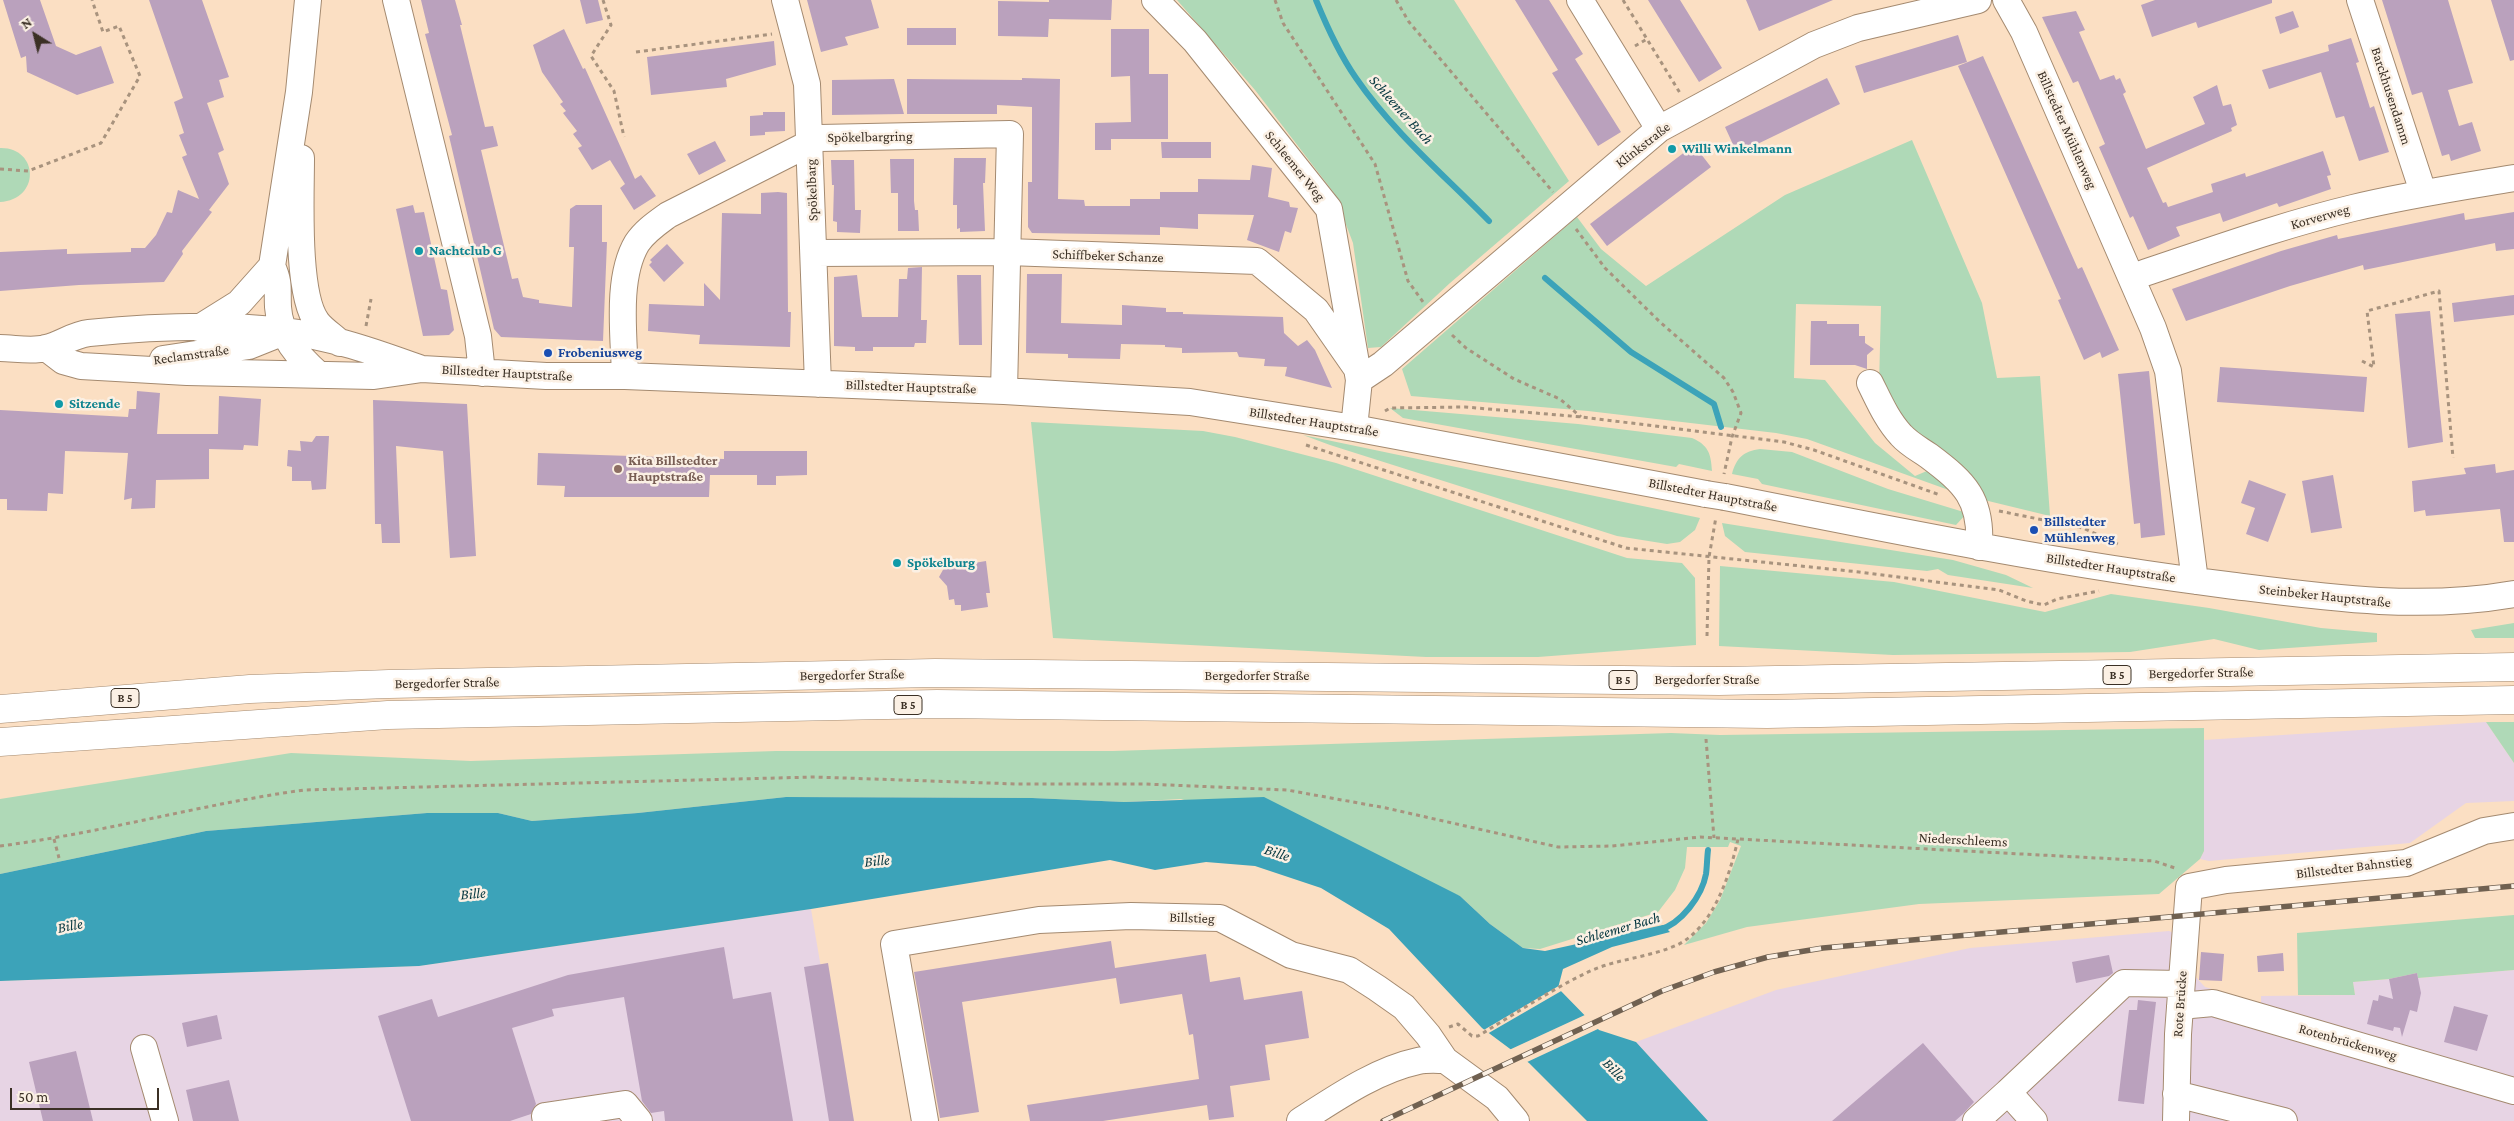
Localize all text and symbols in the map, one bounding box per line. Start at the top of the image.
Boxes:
north arrow [10,10,60,60]
text: N [18,14,35,32]
street label: Barckhusendamm [2367,45,2415,147]
street label: Billstedter Mühlenweg [2033,68,2101,192]
water label: Schleemer Bach [1365,72,1437,148]
street label: Klinkstraße [1612,118,1674,172]
street label: Schleemer Weg [1261,127,1329,205]
street label: Spökelbargring [827,128,913,146]
place label: Willi Winkelmann [1682,141,1792,157]
marker: Willi Winkelmann [1666,143,1678,155]
street label: Spökelbarg [803,159,821,221]
street label: Korverweg [2289,201,2351,233]
place label: Nachtclub G [429,243,502,259]
marker: Nachtclub G [413,245,425,257]
street label: Schiffbeker Schanze [1052,246,1164,266]
street label: Reclamstraße [152,341,230,369]
place label: Frobeniusweg [558,345,642,361]
marker: Frobeniusweg [542,347,554,359]
street label: Billstedter Hauptstraße [441,361,573,385]
street label: Billstedter Hauptstraße [845,376,977,398]
place label: Sitzende [69,396,120,412]
marker: Sitzende [53,398,65,410]
street label: Billstedter Hauptstraße [1248,403,1380,441]
place label: Kita Billstedter Hauptstraße [628,453,718,486]
marker: Kita Billstedter Hauptstraße [612,463,624,475]
street label: Billstedter Hauptstraße [1647,474,1779,516]
place label: Billstedter Mühlenweg [2044,514,2115,546]
marker: Billstedter Mühlenweg [2028,524,2040,536]
street label: Billstedter Hauptstraße [2045,549,2177,587]
place label: Spökelburg [907,555,975,571]
marker: Spökelburg [891,557,903,569]
street label: Steinbeker Hauptstraße [2258,581,2392,611]
street label: Bergedorfer Straße [2148,664,2254,682]
street label: Bergedorfer Straße [799,666,905,684]
road number: B 5 [2103,666,2131,684]
street label: Bergedorfer Straße [1205,668,1309,684]
road number: B 5 [1609,670,1637,690]
street label: Bergedorfer Straße [1655,672,1759,688]
street label: Bergedorfer Straße [394,674,500,692]
road number: B 5 [111,688,139,708]
road number: B 5 [894,696,922,714]
street label: Niederschleems [1918,829,2008,851]
water label: Bille [1262,841,1292,865]
water label: Bille [864,851,890,871]
street label: Billstedter Bahnstieg [2295,852,2413,882]
water label: Bille [460,884,486,904]
water label: Schleemer Bach [1574,908,1662,950]
street label: Billstieg [1169,909,1215,927]
water label: Bille [56,915,84,937]
street label: Rote Brücke [2169,970,2191,1038]
street label: Rotenbrückenweg [2297,1020,2399,1064]
water label: Bille [1599,1055,1629,1085]
scale bar [12,1078,161,1110]
text: 50 m [18,1089,48,1105]

